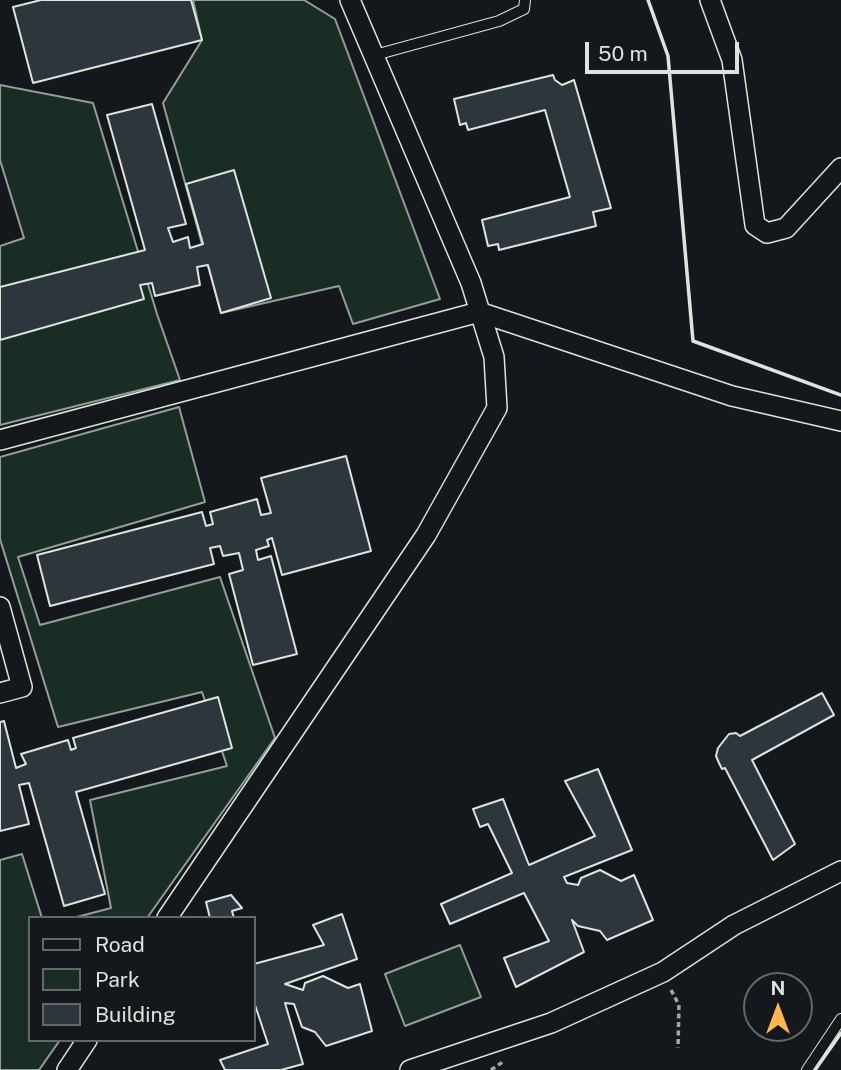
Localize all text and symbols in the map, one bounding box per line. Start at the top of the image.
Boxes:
scale bar [589,28,743,72]
text: 50 m [598,41,648,66]
legend [28,916,256,1042]
text: Road [95,932,145,957]
text: Park [95,967,140,992]
north arrow [743,972,813,1042]
text: N [771,977,785,999]
text: Building [95,1002,176,1027]

